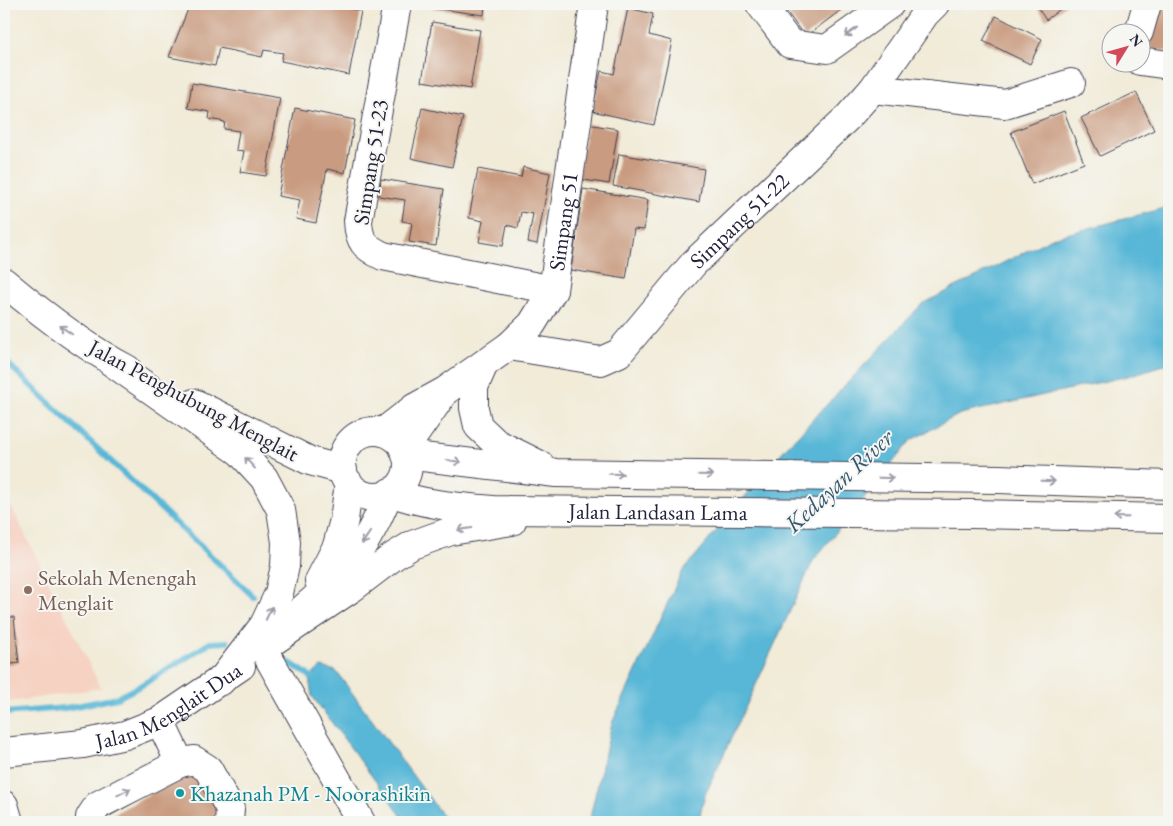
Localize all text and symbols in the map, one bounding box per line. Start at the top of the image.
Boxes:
north arrow [1100,22,1150,72]
one-way arrow [844,27,858,37]
text: N [1126,30,1147,51]
street label: Simpang 51-23 [346,97,395,227]
street label: Simpang 51-22 [683,166,795,275]
street label: Simpang 51 [542,170,585,273]
one-way arrow [59,325,73,335]
street label: Jalan Penghubung Menglait [82,332,304,468]
water label: Kedayan River [777,421,901,540]
one-way arrow [245,457,256,470]
one-way arrow [446,457,462,467]
one-way arrow [608,469,624,479]
one-way arrow [698,470,714,480]
one-way arrow [878,473,894,483]
one-way arrow [1040,476,1056,486]
street label: Jalan Landasan Lama [566,497,748,527]
one-way arrow [1113,512,1129,521]
one-way arrow [457,524,473,534]
one-way arrow [361,530,371,544]
place label: Sekolah Menengah Menglait [38,563,197,617]
marker: Sekolah Menengah Menglait [22,584,34,596]
one-way arrow [265,606,274,621]
street label: Jalan Menglait Dua [91,656,248,756]
place label: Khazanah PM - Noorashikin [190,779,432,808]
one-way arrow [116,787,131,797]
marker: Khazanah PM - Noorashikin [174,787,186,799]

